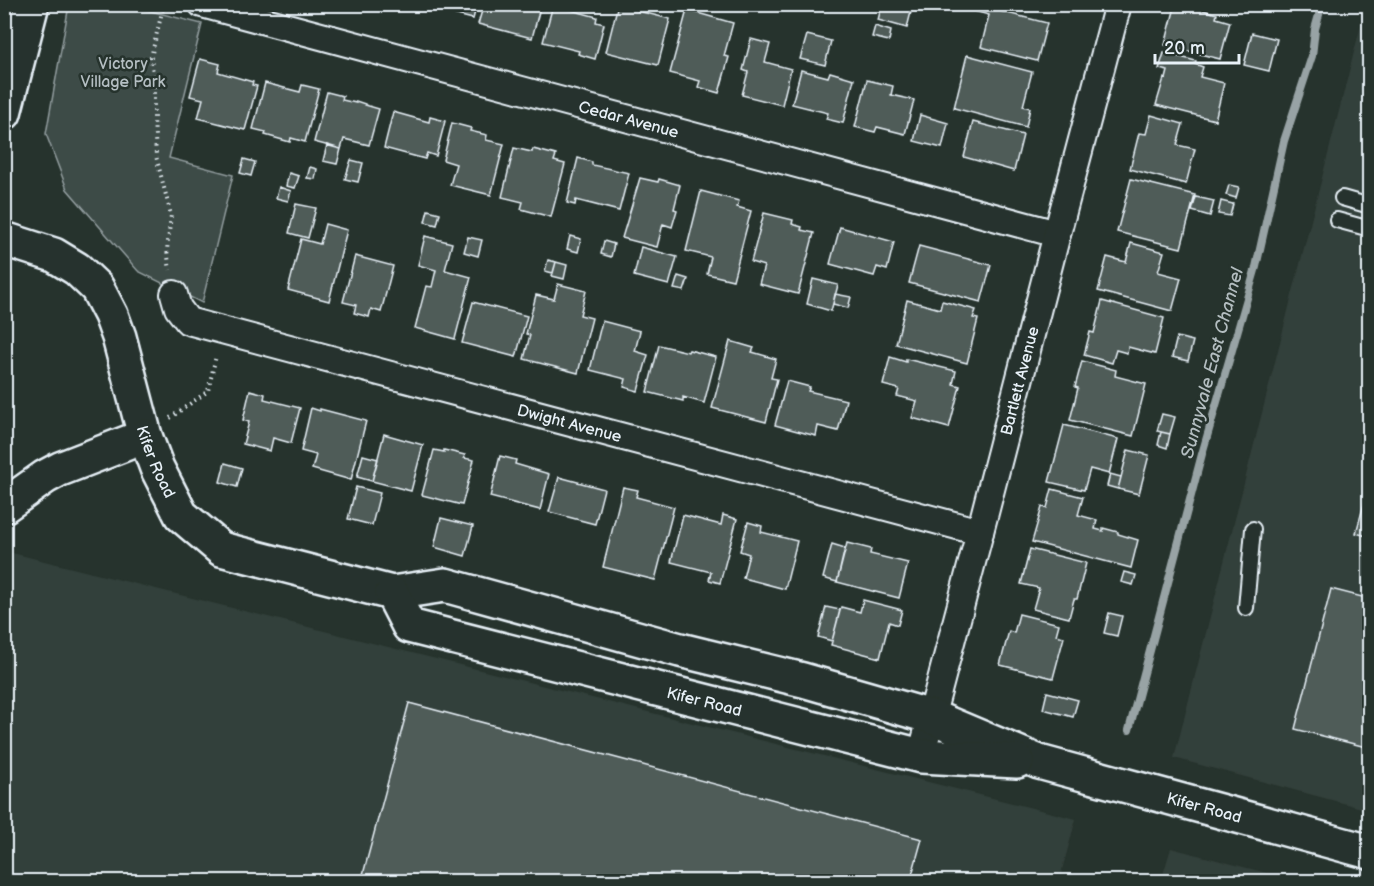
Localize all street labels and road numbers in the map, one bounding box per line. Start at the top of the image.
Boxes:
street label: Cedar Avenue [576,98,681,143]
street label: Bartlett Avenue [997,324,1044,437]
street label: Dwight Avenue [515,401,624,447]
street label: Kifer Road [132,424,179,502]
street label: Kifer Road [665,684,744,721]
street label: Kifer Road [1165,789,1244,828]

